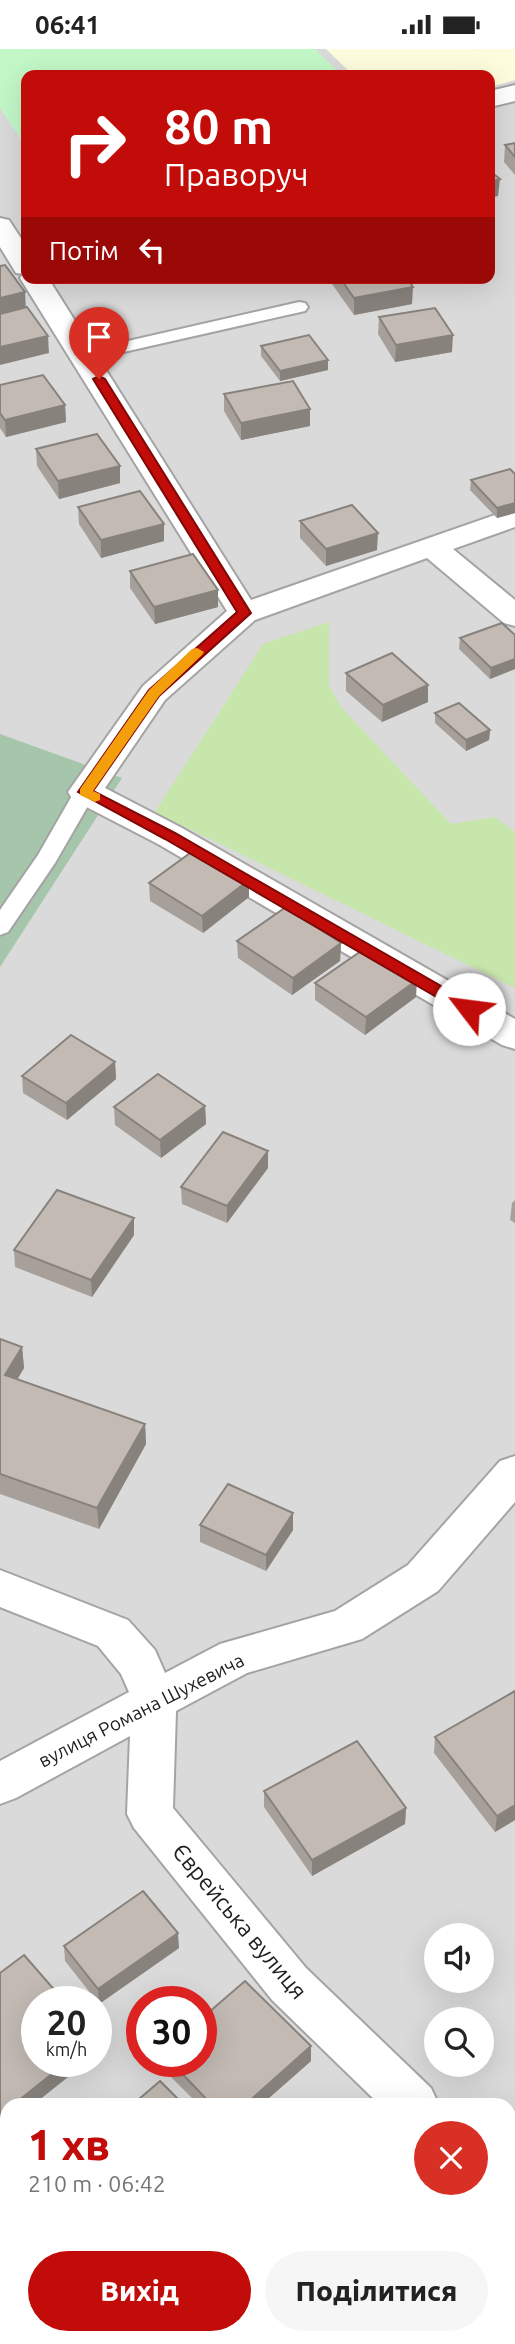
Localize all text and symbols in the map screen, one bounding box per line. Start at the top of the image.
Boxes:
text: 06:41 [35,10,100,39]
icon: right [49,98,140,189]
text: 80 m [164,98,273,153]
text: Праворуч [164,156,309,192]
icon: left [133,231,171,269]
text: Потім [49,236,119,265]
pin [69,307,129,379]
icon: arrive [80,318,118,356]
position arrow [432,972,506,1046]
street label: вулиця Романа Шухевича [35,1649,247,1771]
street label: Єврейська вулиця [168,1839,312,2003]
map controls [424,1923,494,2077]
button: sound [424,1923,494,1993]
speed limit sign: 30 [126,1986,217,2077]
text: 20 [47,2002,86,2042]
button: search [424,2007,494,2077]
text: km/h [46,2039,87,2059]
text: 1 хв [28,2121,110,2168]
button: close [414,2121,488,2195]
text: 210 m · 06:42 [28,2171,166,2196]
button: Вихід [28,2251,251,2331]
button: Поділитися [265,2251,488,2331]

